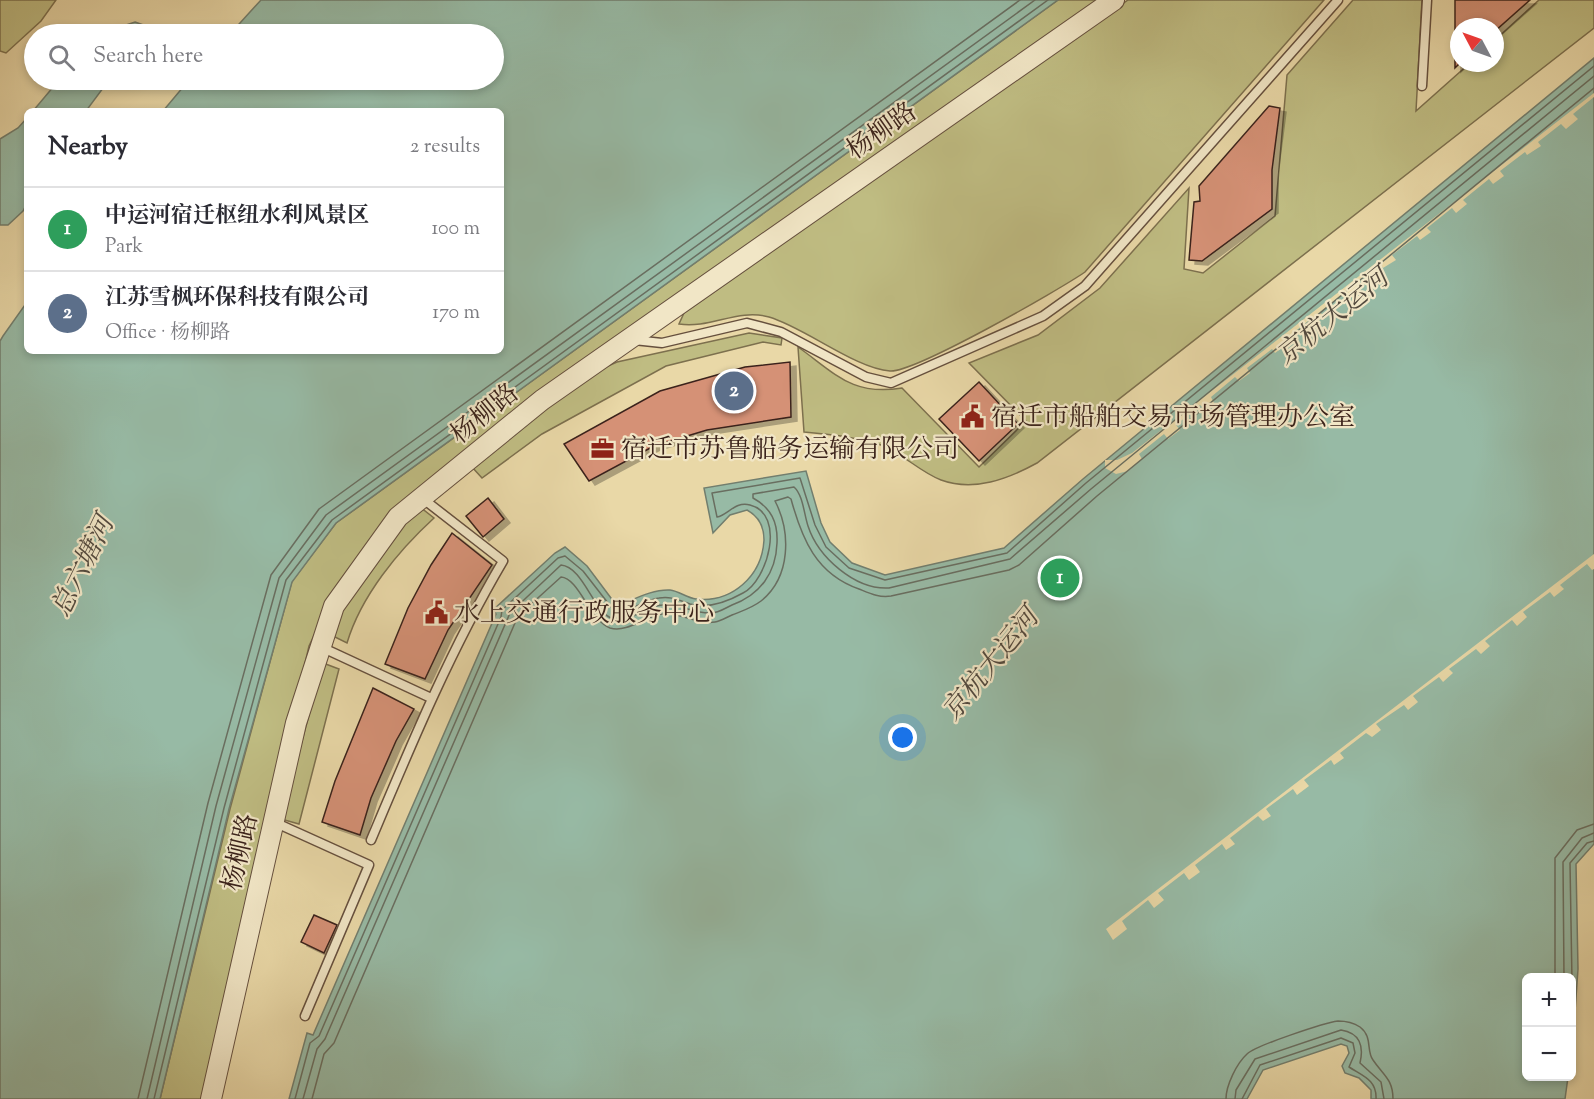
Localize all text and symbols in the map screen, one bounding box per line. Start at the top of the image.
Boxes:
north arrow [1450,18,1504,72]
search box [24,24,504,90]
icon: search [45,41,78,74]
text: Search here [93,41,203,73]
street label: 杨柳路 [840,95,925,170]
text: Nearby [48,129,128,166]
text: 2 results [410,133,480,162]
text: 中运河宿迁枢纽水利风景区 [105,201,369,233]
text: 1 [64,215,71,244]
text: 100 m [431,215,480,244]
text: Park [105,233,143,262]
water label: 京杭大运河 [1269,257,1402,376]
text: 江苏雪枫环保科技有限公司 [105,283,369,315]
text: 2 [63,299,72,328]
text: 170 m [432,299,480,328]
text: Office · 杨柳路 [105,319,230,348]
pin: 2 [714,368,754,414]
street label: 杨柳路 [444,376,528,454]
place label: 宿迁市船舶交易市场管理办公室 [991,400,1355,437]
public building icon: 宿迁市船舶交易市场管理办公室 [960,403,986,429]
place label: 宿迁市苏鲁船务运输有限公司 [621,432,959,469]
office icon: 宿迁市苏鲁船务运输有限公司 [590,435,616,461]
water label: 总六塘河 [43,506,128,624]
pin: 1 [1040,556,1080,600]
place label: 水上交通行政服务中心 [454,596,714,633]
water label: 京杭大运河 [934,597,1053,730]
public building icon: 水上交通行政服务中心 [423,599,449,625]
your location [888,723,917,752]
street label: 杨柳路 [215,810,268,895]
map controls [1522,973,1576,1081]
button: + [1522,973,1576,1027]
button: − [1522,1027,1576,1081]

